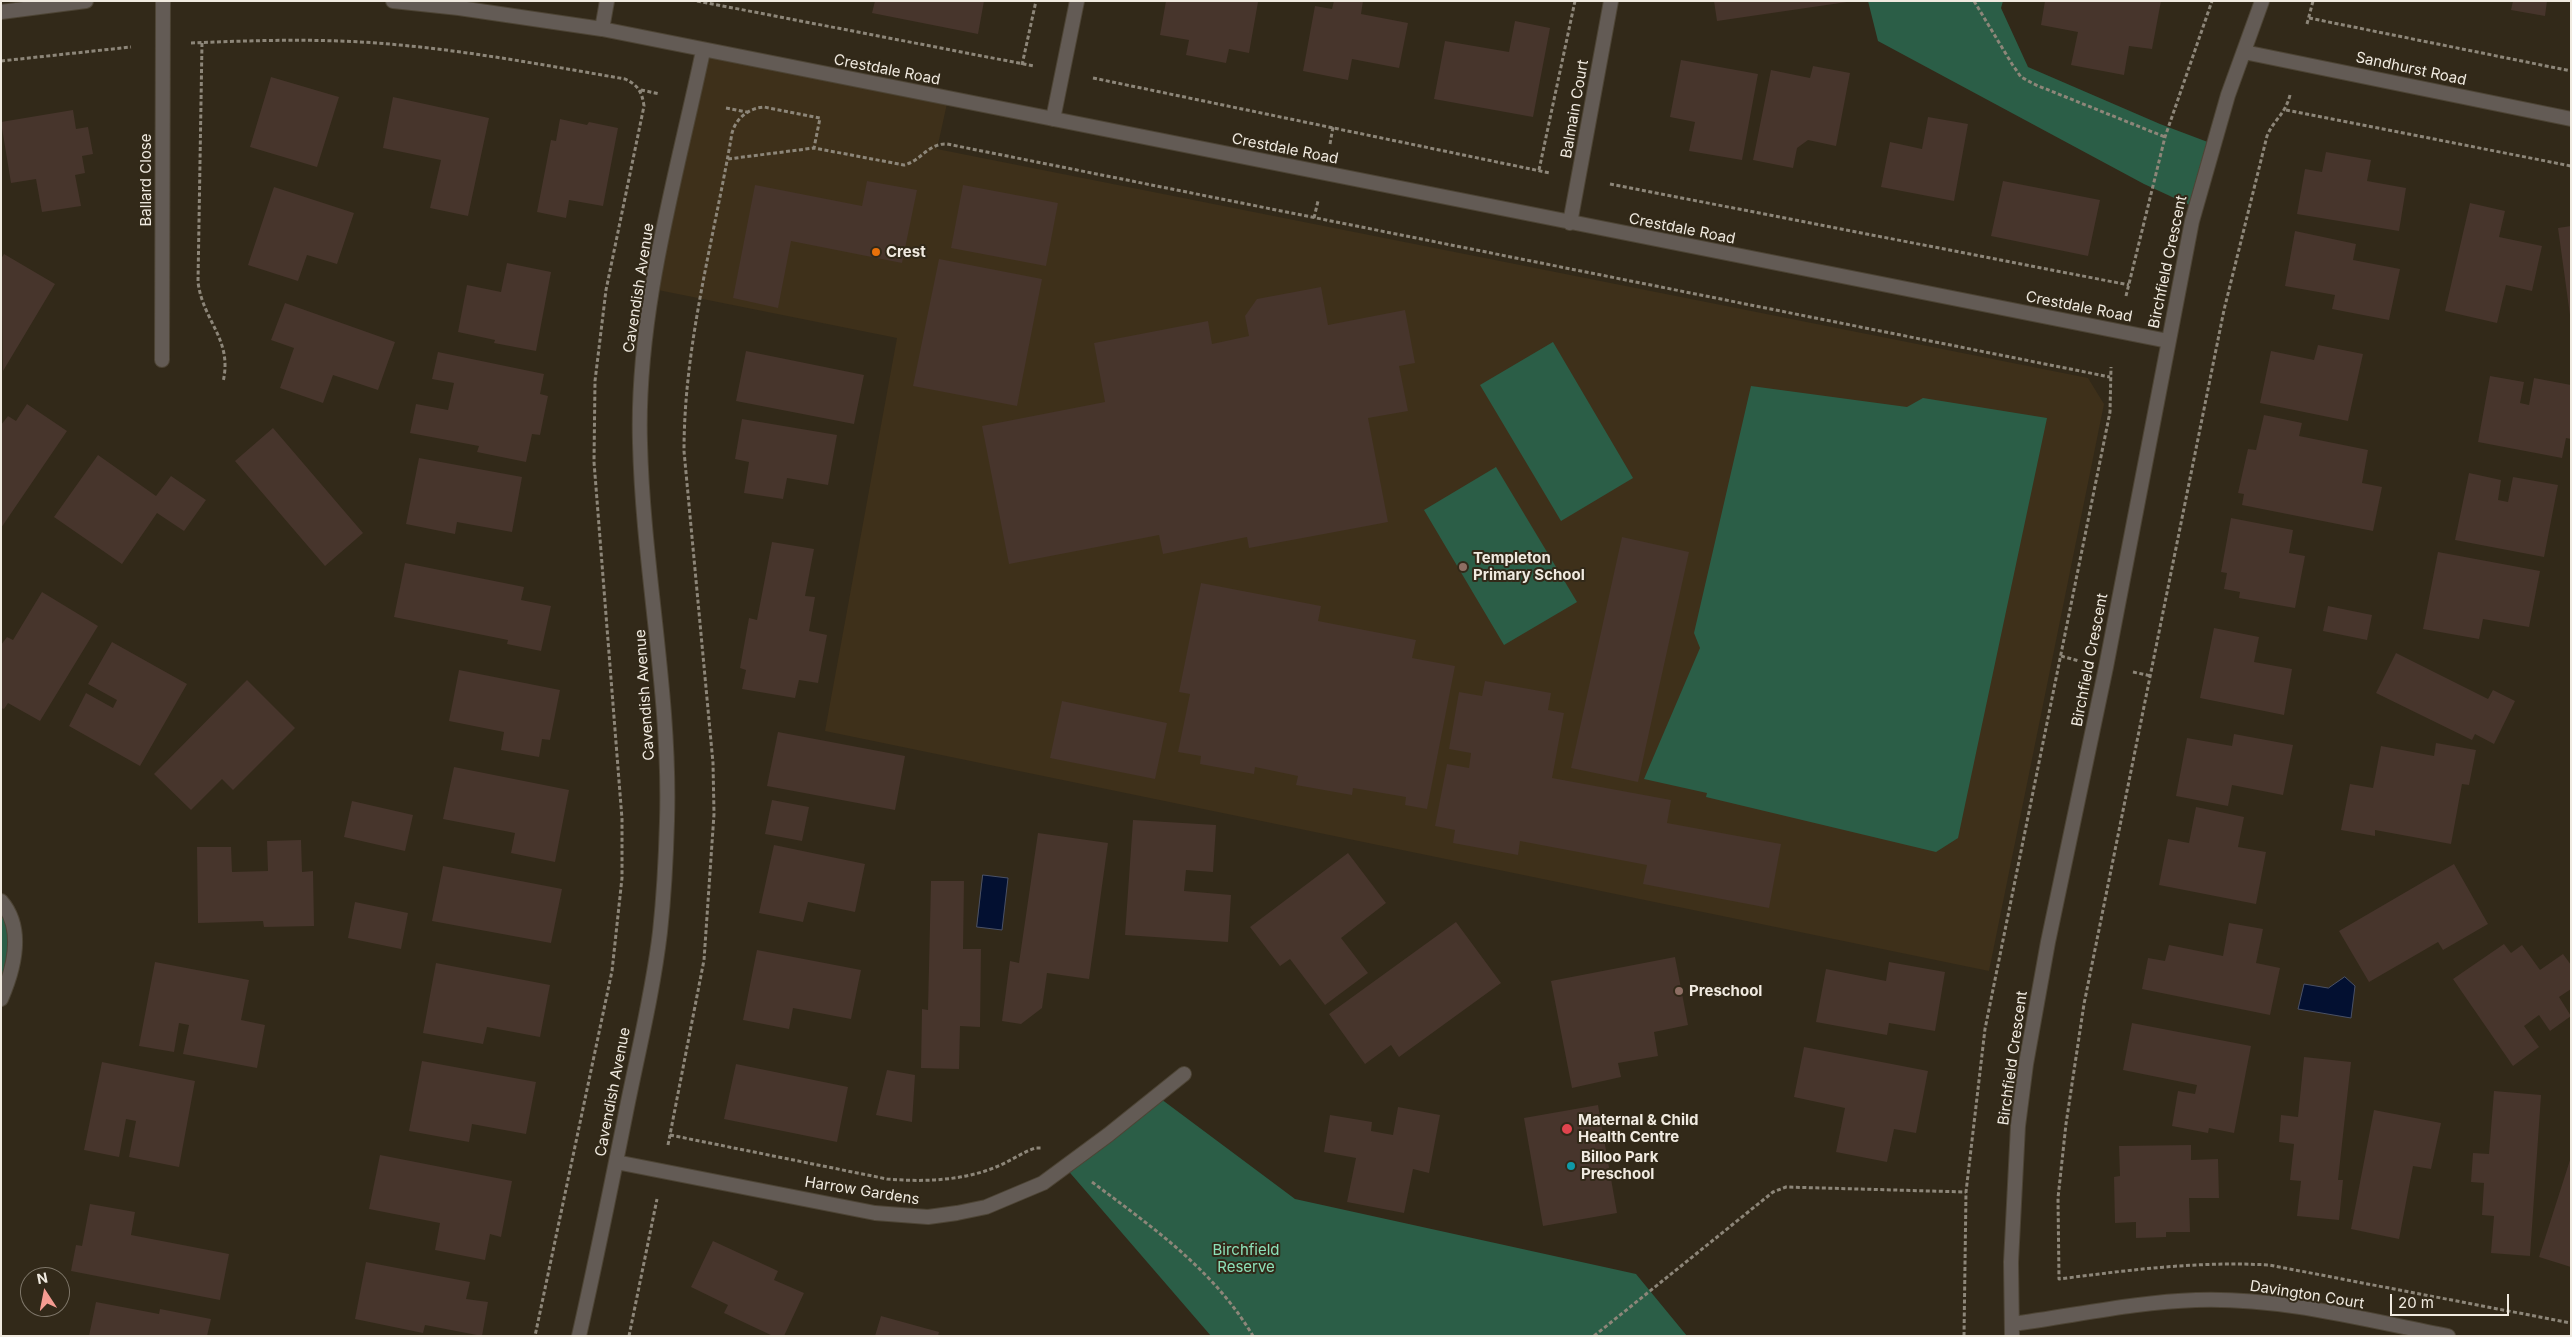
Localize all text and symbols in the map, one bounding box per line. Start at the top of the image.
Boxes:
street label: Sandhurst Road [2354,48,2468,90]
street label: Crestdale Road [832,51,942,89]
street label: Balmain Court [1557,58,1593,160]
street label: Crestdale Road [1230,130,1340,168]
street label: Ballard Close [137,134,155,226]
street label: Birchfield Crescent [2145,194,2191,330]
street label: Crestdale Road [1627,210,1737,248]
street label: Cavendish Avenue [620,222,658,354]
place label: Crest [886,243,926,261]
marker: Crest [870,246,882,258]
street label: Crestdale Road [2024,288,2134,326]
place label: Templeton Primary School [1473,549,1585,584]
marker: Templeton Primary School [1457,561,1469,573]
street label: Birchfield Crescent [2068,592,2112,728]
street label: Cavendish Avenue [631,629,659,761]
place label: Preschool [1689,982,1762,1000]
marker: Preschool [1673,985,1685,997]
street label: Birchfield Crescent [1995,990,2031,1126]
street label: Cavendish Avenue [592,1026,634,1158]
place label: Maternal & Child Health Centre [1578,1111,1698,1146]
marker: Maternal & Child Health Centre [1560,1122,1574,1136]
place label: Billoo Park Preschool [1581,1148,1658,1183]
marker: Billoo Park Preschool [1565,1160,1577,1172]
street label: Harrow Gardens [803,1173,921,1209]
park label: Birchfield Reserve [1212,1241,1280,1276]
north arrow [20,1267,70,1317]
text: N [35,1268,49,1287]
street label: Davington Court [2249,1277,2365,1313]
scale bar [2392,1284,2511,1316]
text: 20 m [2398,1293,2434,1312]

